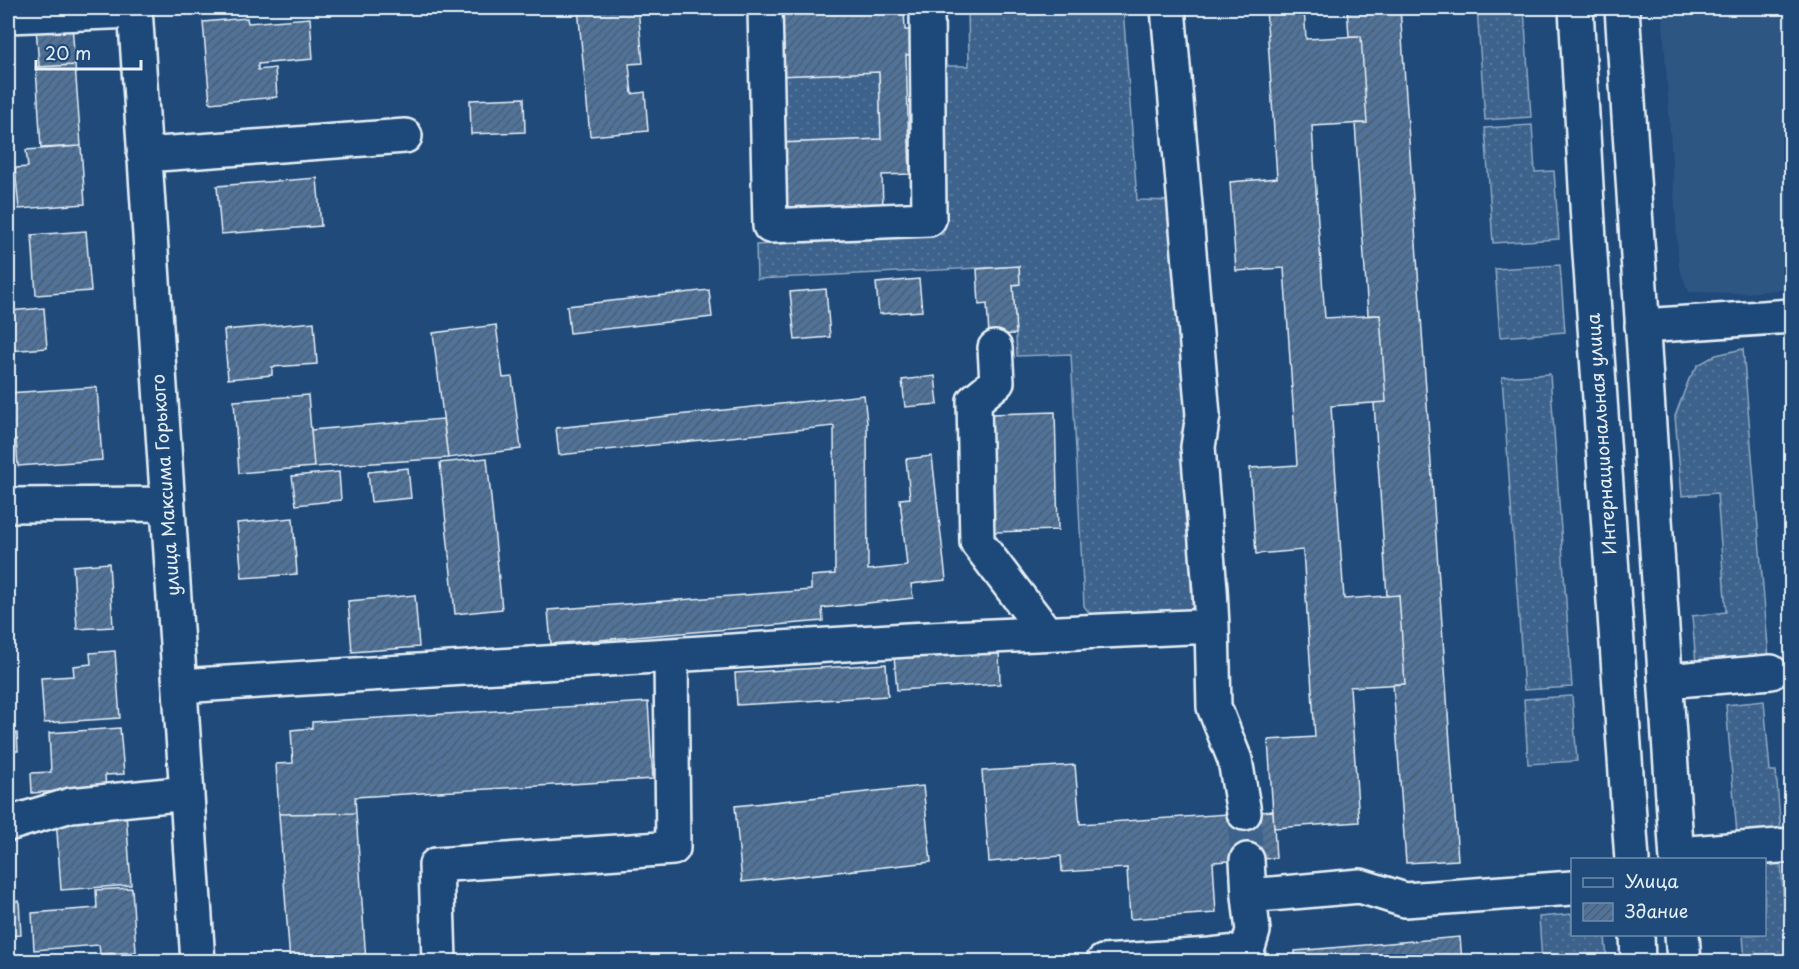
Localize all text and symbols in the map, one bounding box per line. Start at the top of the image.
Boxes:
scale bar [36,33,141,71]
text: 20 m [45,39,91,66]
street label: Интернациональная улица [1579,312,1622,556]
street label: улица Максима Горького [143,373,186,597]
legend [1571,858,1766,936]
text: Улица [1625,867,1679,894]
text: Здание [1625,897,1688,924]

